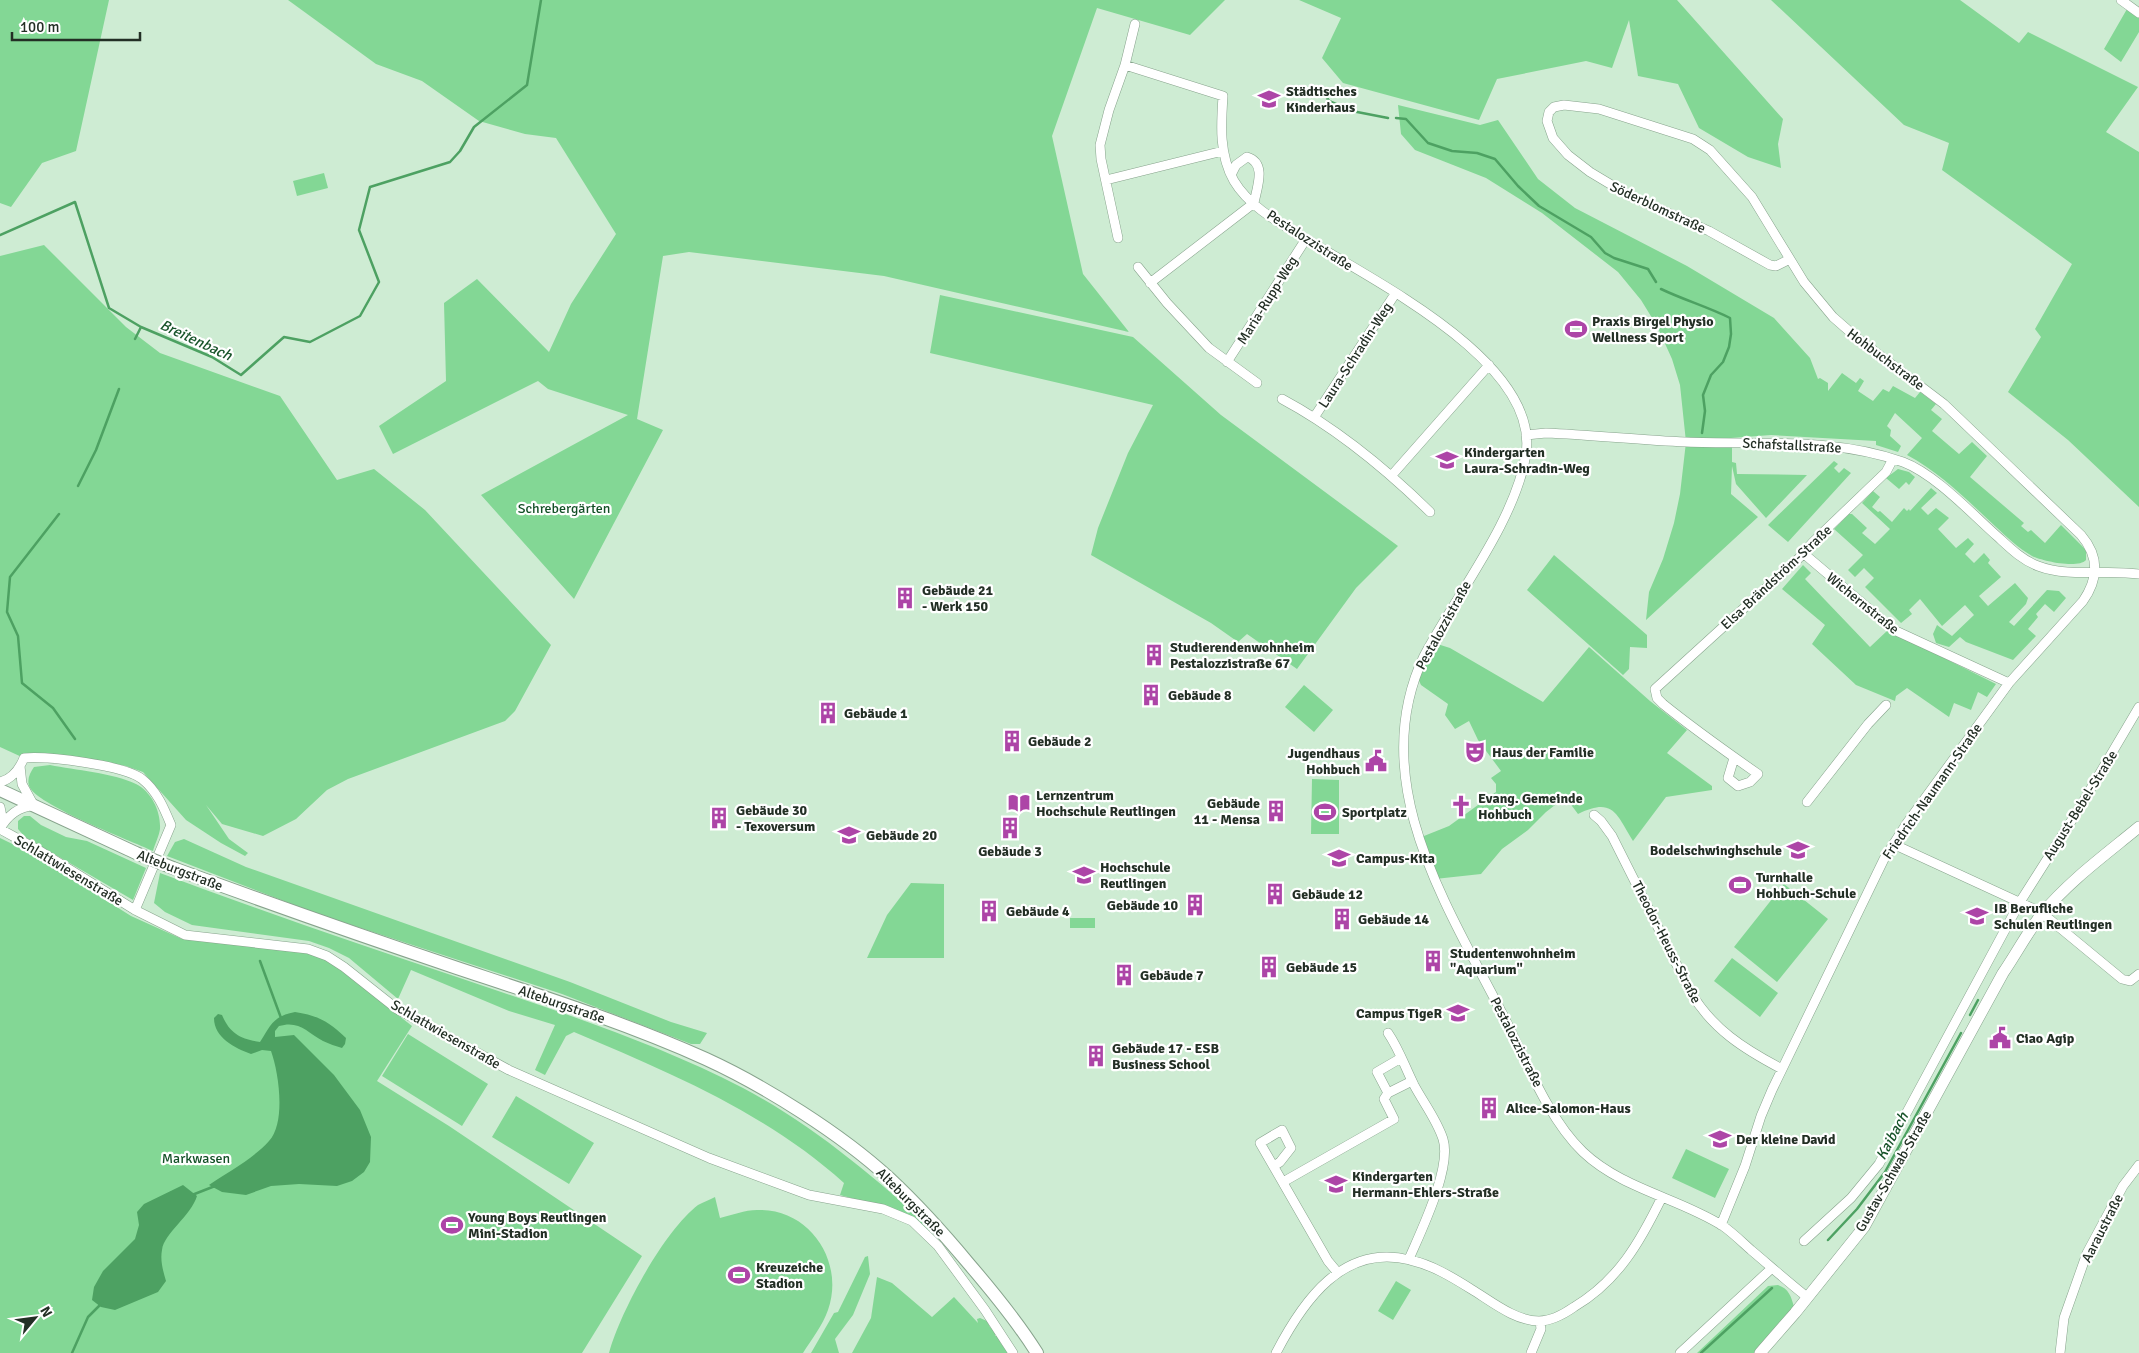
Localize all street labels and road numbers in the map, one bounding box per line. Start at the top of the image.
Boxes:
street label: Söderblomstraße [1607,178,1708,237]
street label: Pestalozzistraße [1264,206,1356,275]
street label: Maria-Rupp-Weg [1233,253,1301,348]
street label: Laura-Schradin-Weg [1315,299,1396,411]
street label: Hohbuchstraße [1844,325,1928,394]
street label: Schafstallstraße [1742,434,1842,457]
street label: Elsa-Brändström-Straße [1717,522,1835,633]
street label: Wichernstraße [1823,569,1902,638]
street label: Pestalozzistraße [1412,578,1475,673]
street label: Friedrich-Naumann-Straße [1879,720,1986,863]
street label: August-Bebel-Straße [2040,747,2121,863]
street label: Schlattwiesenstraße [11,831,126,910]
street label: Alteburgstraße [135,846,225,895]
street label: Theodor-Heuss-Straße [1628,878,1705,1006]
street label: Alteburgstraße [516,982,607,1027]
street label: Pestalozzistraße [1487,994,1547,1090]
street label: Schlattwiesenstraße [388,996,504,1073]
street label: Gustav-Schwab-Straße [1852,1107,1935,1235]
street label: Alteburgstraße [873,1164,949,1240]
street label: Aaraustraße [2078,1191,2127,1265]

